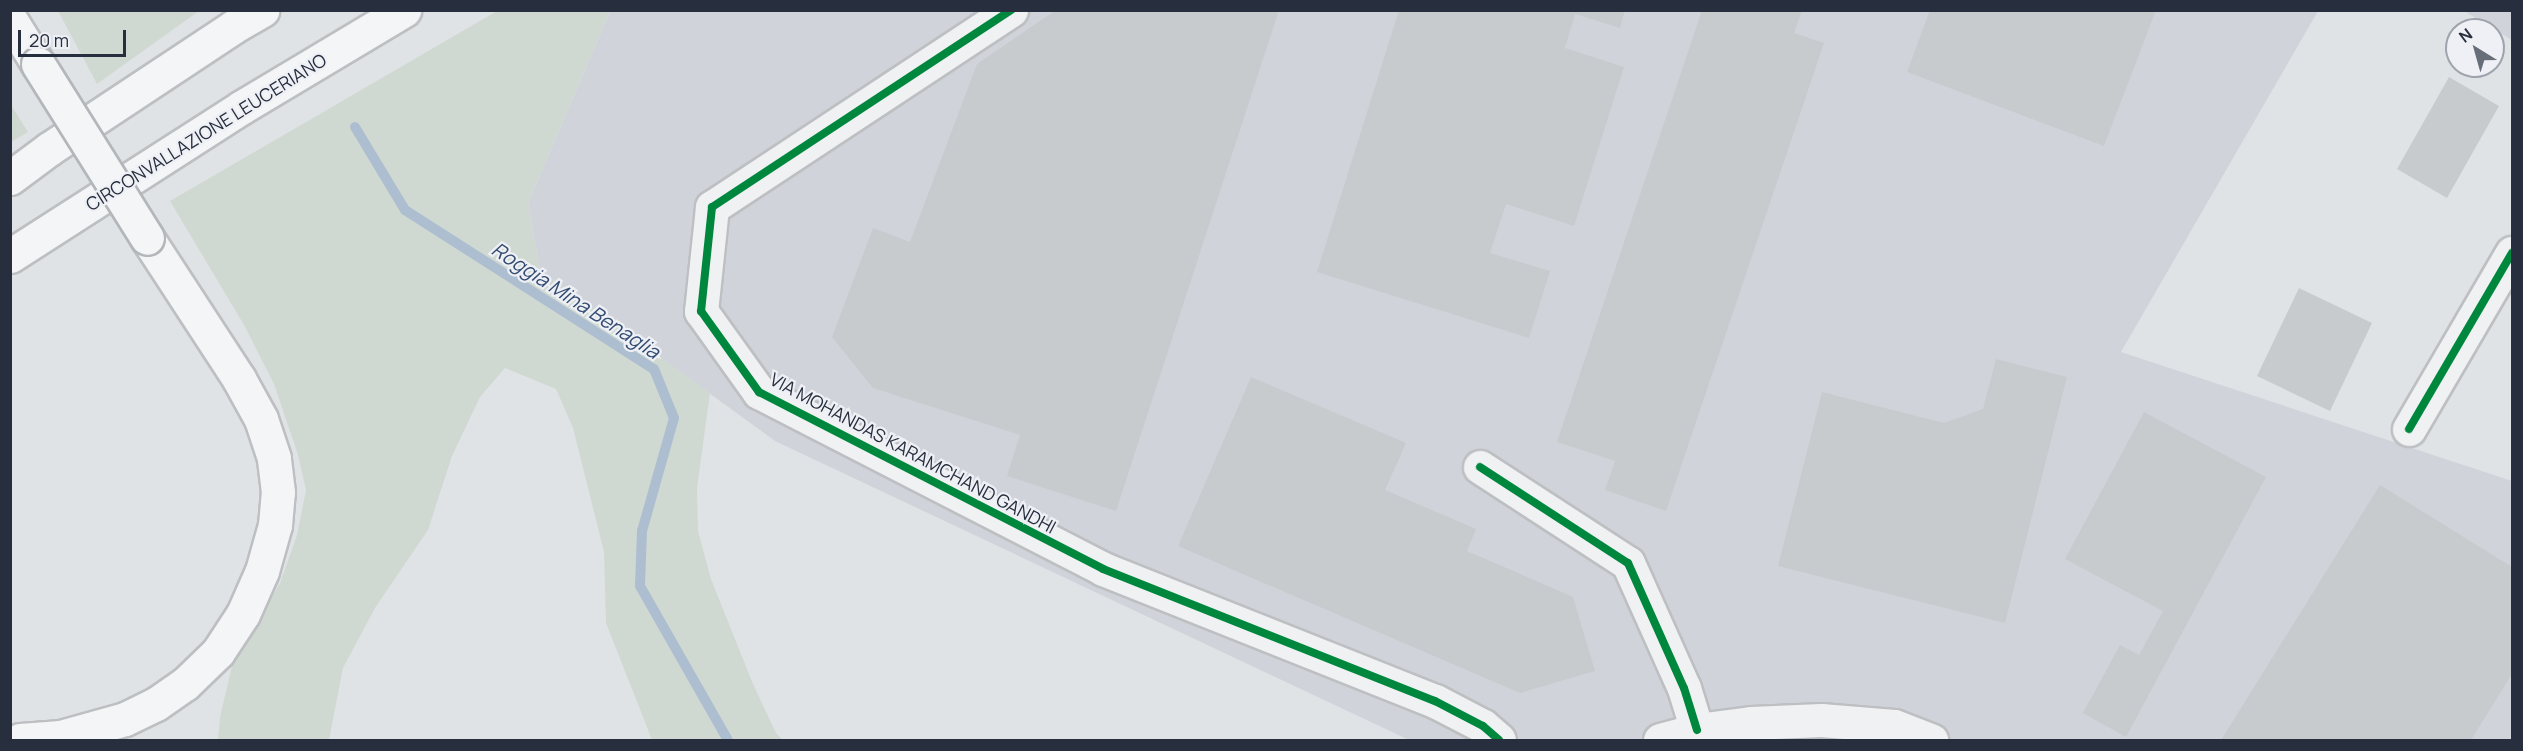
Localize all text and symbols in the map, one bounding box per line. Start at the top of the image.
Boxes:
scale bar [21,18,129,56]
north arrow [2445,18,2505,78]
text: N [2454,23,2477,47]
text: 20 m [29,28,69,52]
street label: CIRCONVALLAZIONE LEUCERIANO [82,49,330,215]
water label: Roggia Mina Benaglia [488,237,664,363]
street label: VIA MOHANDAS KARAMCHAND GANDHI [766,368,1060,538]

